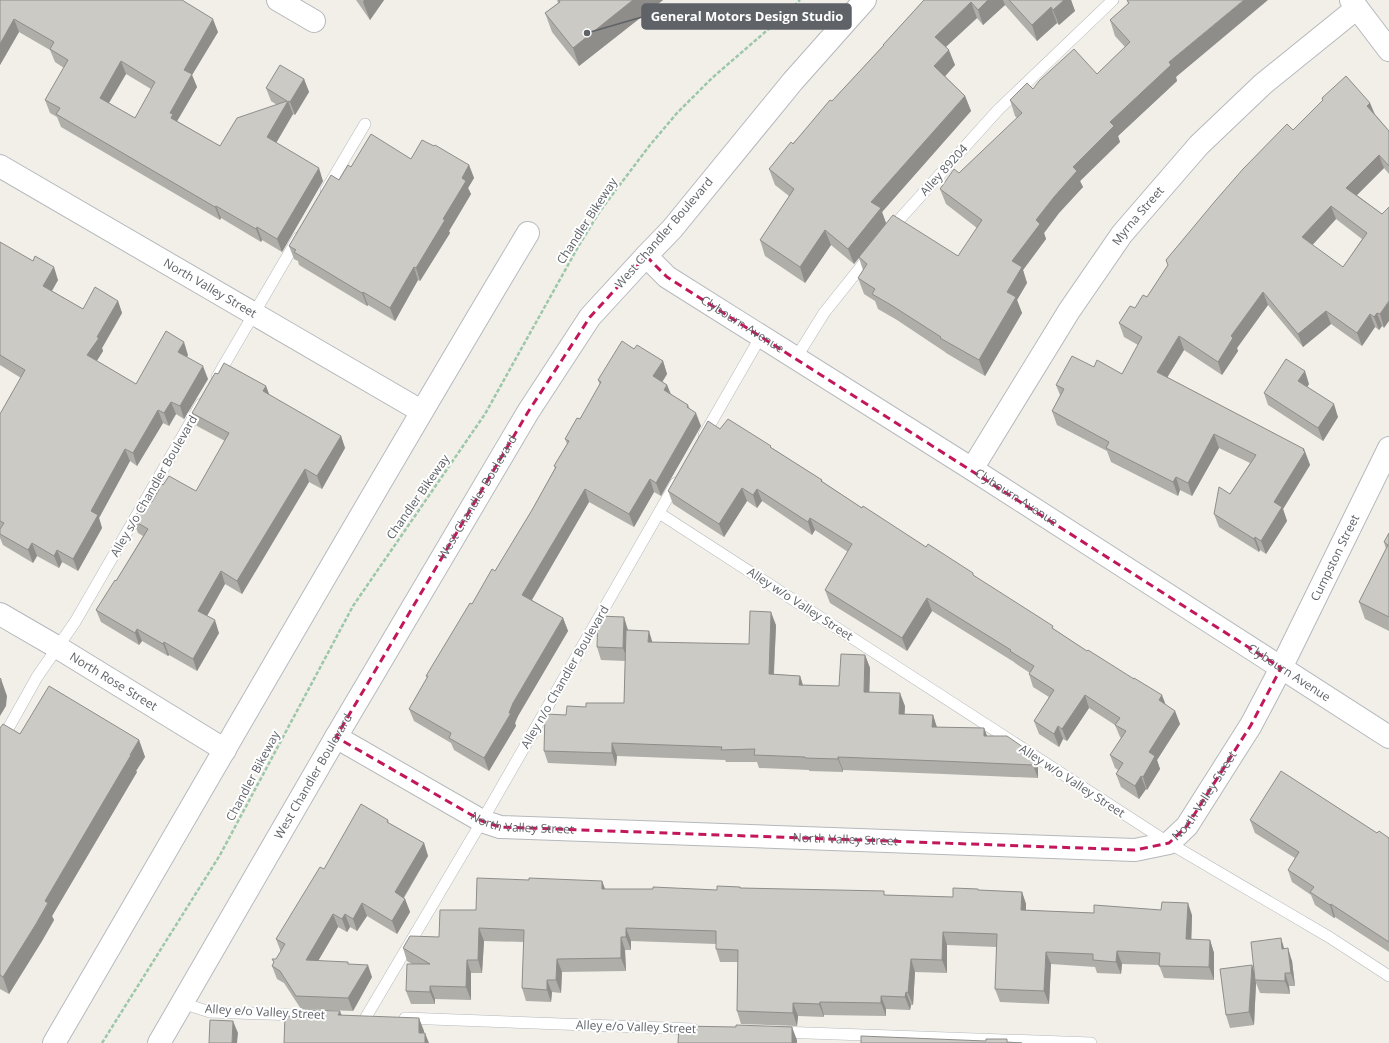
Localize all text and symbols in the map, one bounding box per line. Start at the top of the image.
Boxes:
callout: General Motors Design Studio [642,4,851,29]
text: General Motors Design Studio [651,7,843,25]
street label: Alley 89204 [916,140,971,199]
street label: Chandler Bikeway [552,173,621,267]
street label: West Chandler Boulevard [611,174,717,292]
street label: Myrna Street [1108,182,1168,248]
street label: North Valley Street [161,254,260,322]
street label: Clybourn Avenue [698,291,788,357]
street label: Alley s/o Chandler Boulevard [106,412,201,560]
street label: West Chandler Boulevard [434,431,521,562]
street label: Chandler Bikeway [382,450,454,543]
street label: Clybourn Avenue [972,464,1062,530]
street label: Cumpston Street [1306,511,1363,604]
street label: Alley w/o Valley Street [744,563,856,644]
street label: Alley n/o Chandler Boulevard [517,602,613,751]
street label: Clybourn Avenue [1244,639,1334,705]
street label: North Rose Street [67,648,161,714]
street label: West Chandler Boulevard [270,710,356,842]
street label: Chandler Bikeway [222,727,284,824]
street label: Alley w/o Valley Street [1016,740,1128,821]
street label: North Valley Street [1168,747,1241,844]
street label: North Valley Street [468,807,575,838]
street label: North Valley Street [792,829,898,849]
street label: Alley e/o Valley Street [205,1000,326,1023]
street label: Alley e/o Valley Street [576,1016,696,1037]

